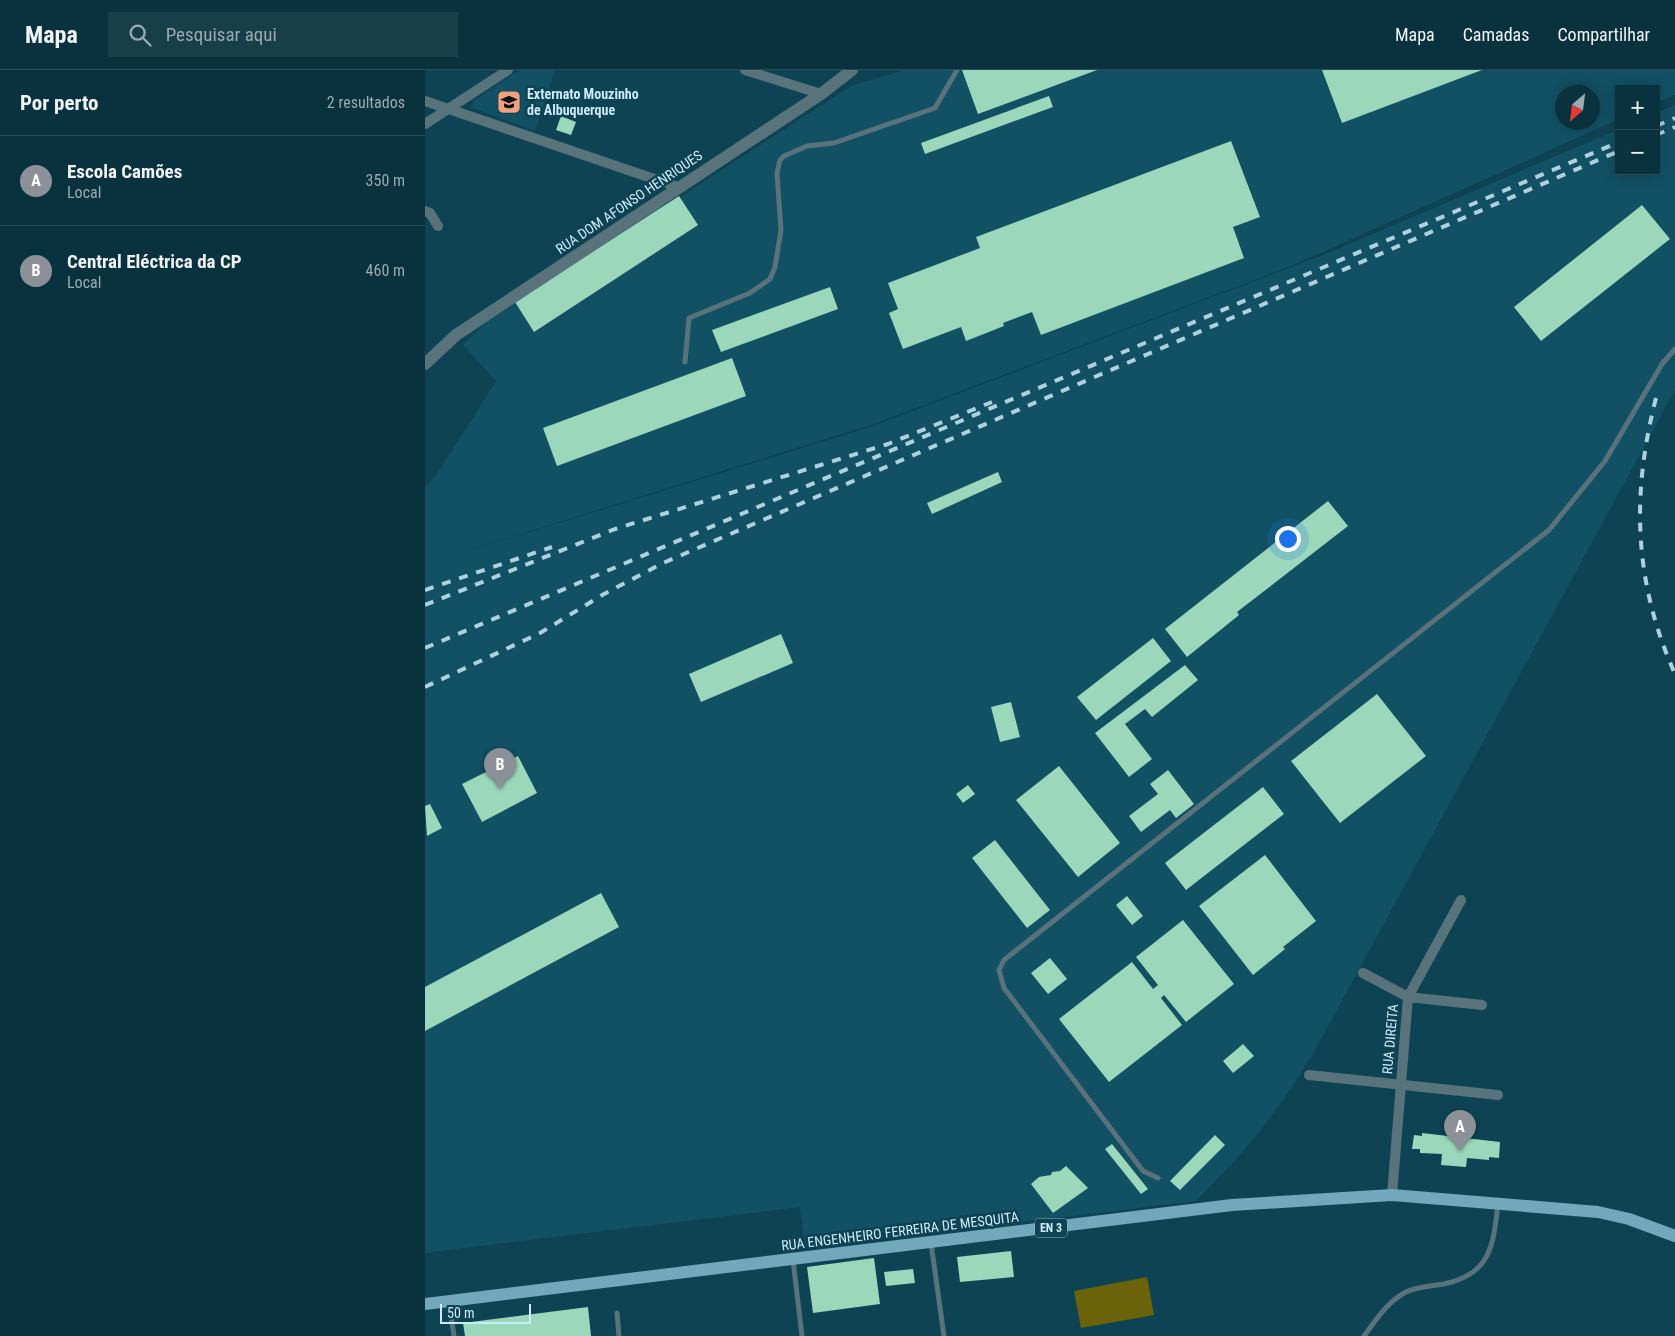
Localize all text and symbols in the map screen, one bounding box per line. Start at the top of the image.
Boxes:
search box [108,12,458,57]
text: Mapa [25,21,78,49]
icon: search [126,21,154,49]
text: Pesquisar aqui [166,23,277,46]
text: Mapa [1395,24,1435,45]
text: Camadas [1463,24,1529,45]
text: Compartilhar [1557,24,1650,45]
north arrow [1555,85,1600,130]
map controls [1615,85,1660,175]
button: + [1615,85,1660,130]
place label: Externato Mouzinho de Albuquerque [527,86,639,118]
school or university icon: Externato Mouzinho de Albuquerque [496,89,522,115]
text: Por perto [20,91,99,115]
text: 2 resultados [327,93,405,112]
button: − [1615,130,1660,175]
street label: RUA DOM AFONSO HENRIQUES [553,147,705,257]
text: Escola Camões [67,160,182,183]
text: A [31,171,41,190]
text: 350 m [366,171,405,190]
text: Local [67,183,101,202]
text: Central Eléctrica da CP [67,250,242,273]
text: B [32,261,40,280]
text: 460 m [366,261,405,280]
text: Local [67,273,101,292]
your location [1275,526,1301,552]
pin: B [484,748,516,789]
street label: RUA DIREITA [1379,1003,1401,1075]
pin: A [1444,1110,1476,1151]
street label: RUA ENGENHEIRO FERREIRA DE MESQUITA [780,1208,1020,1254]
road number: EN 3 [1035,1218,1067,1238]
scale bar [440,1301,531,1324]
text: 50 m [447,1305,475,1321]

